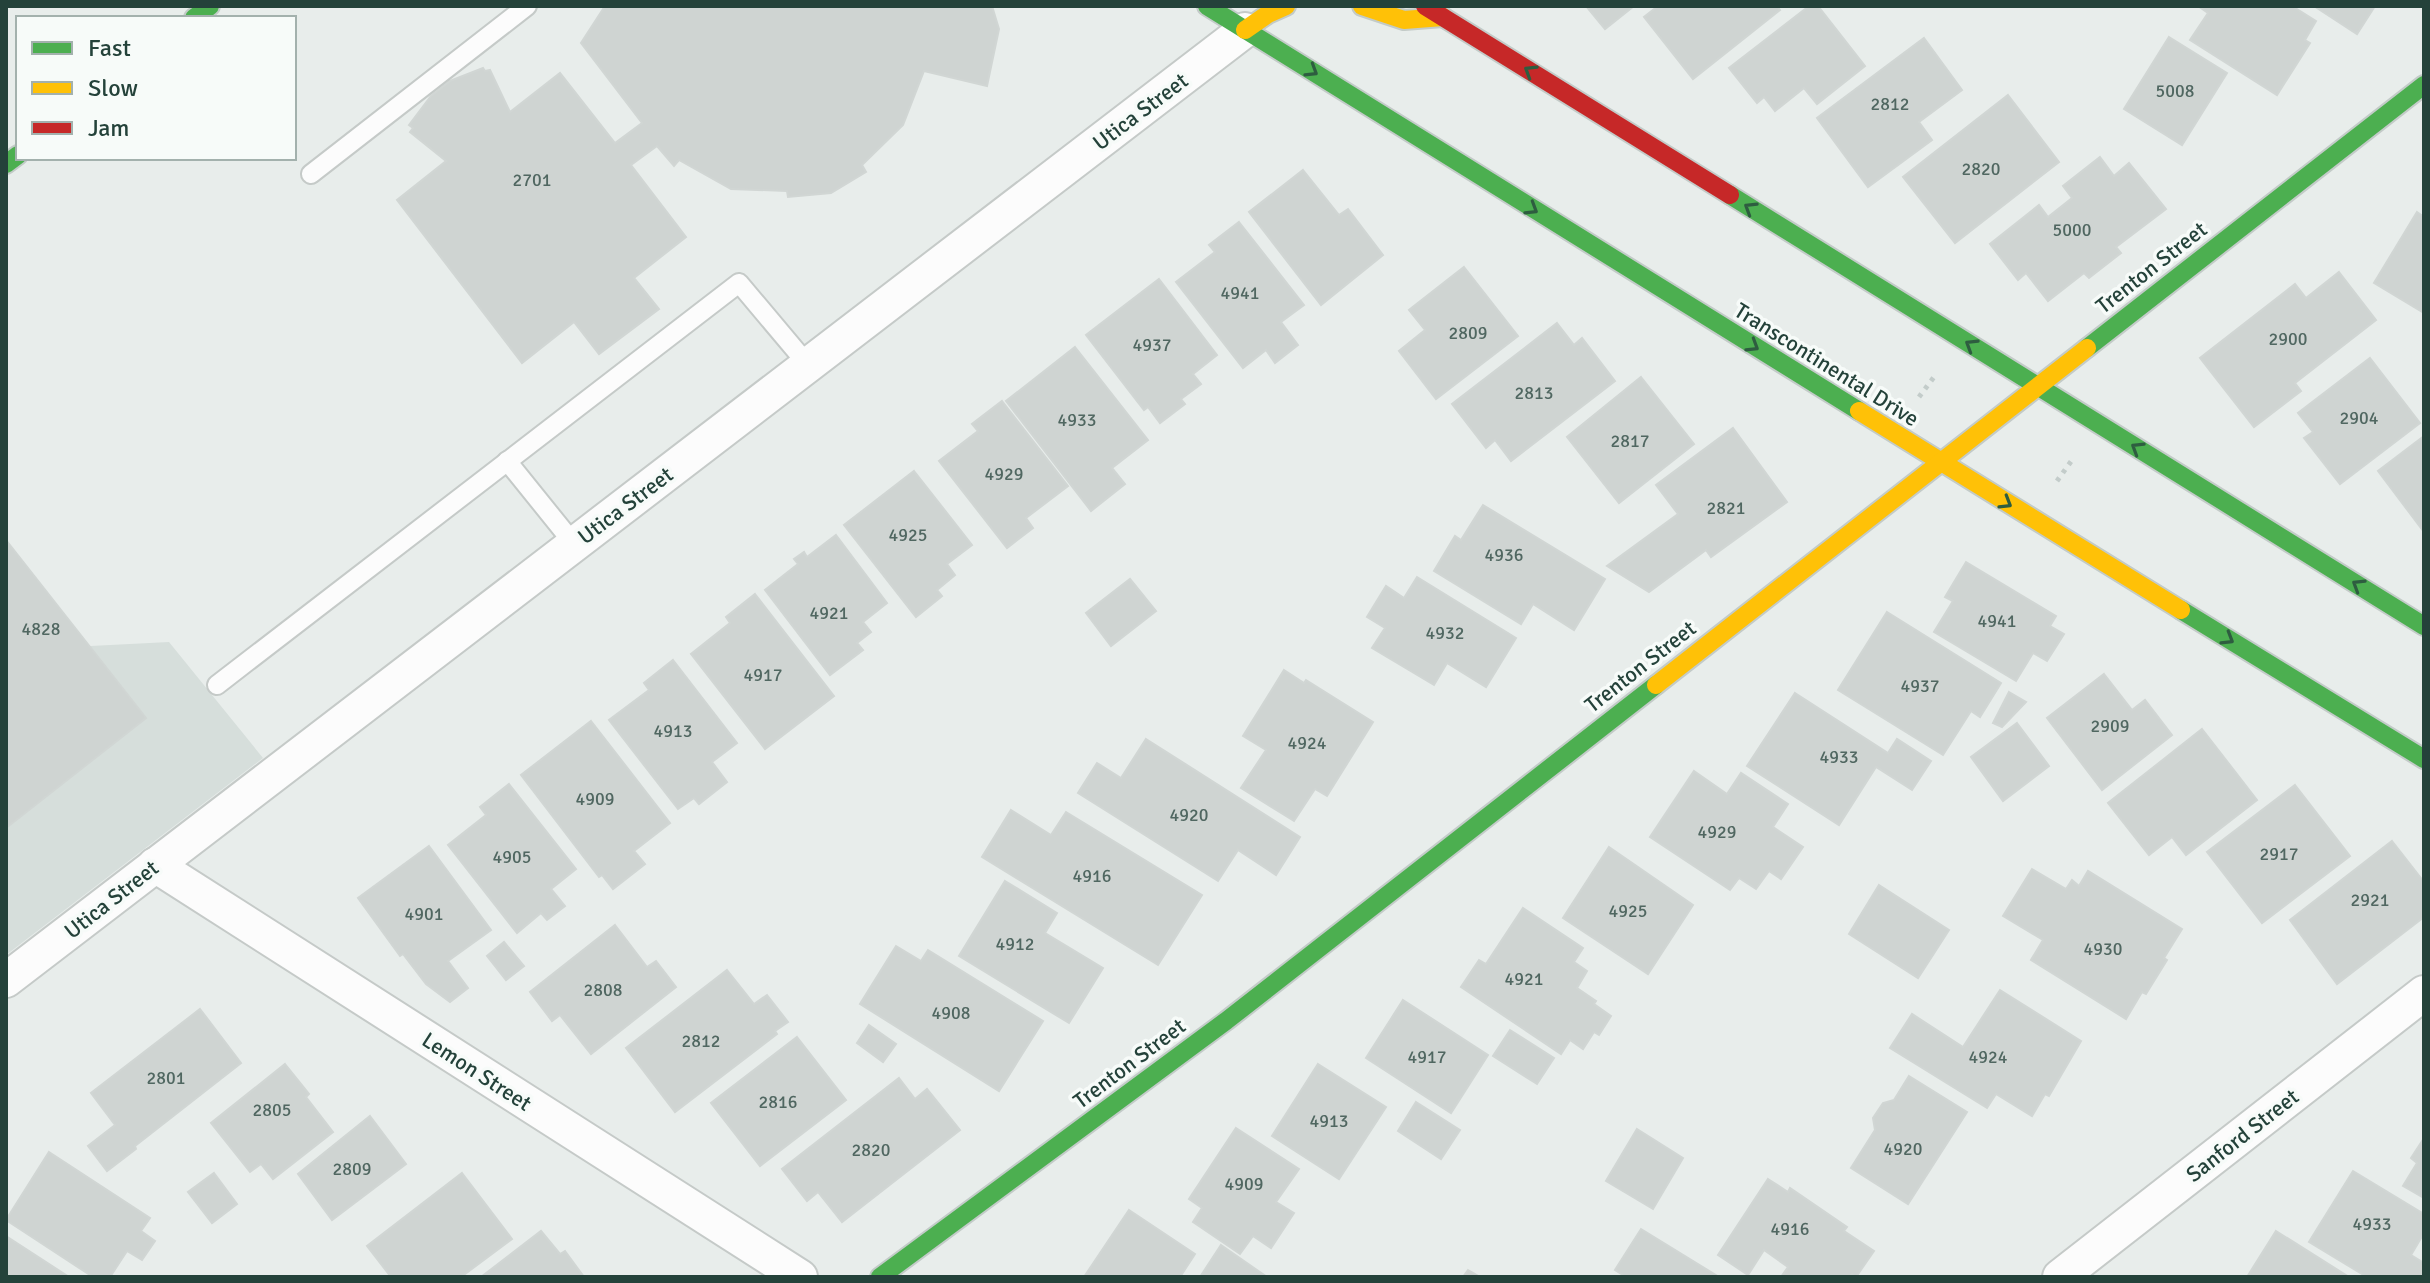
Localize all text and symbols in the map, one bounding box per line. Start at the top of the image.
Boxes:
legend [16,16,296,160]
text: Fast [88,33,131,63]
one-way arrow [1303,62,1317,77]
one-way arrow [1524,65,1538,80]
street label: Utica Street [1087,67,1193,156]
text: Slow [88,73,138,103]
house number: 5008 [2156,80,2194,102]
house number: 2812 [1871,93,1909,115]
text: Jam [88,113,129,143]
house number: 2820 [1962,158,2000,180]
house number: 2701 [513,169,551,191]
one-way arrow [1523,199,1538,214]
one-way arrow [1744,202,1759,218]
street label: Trenton Street [2090,215,2212,319]
house number: 5000 [2053,219,2091,241]
house number: 4941 [1221,282,1259,304]
street label: Transcontinental Drive [1730,297,1924,432]
house number: 2809 [1449,322,1487,344]
house number: 2900 [2269,328,2307,350]
house number: 4937 [1133,334,1171,356]
one-way arrow [1744,336,1759,352]
one-way arrow [1965,340,1980,355]
house number: 2813 [1515,382,1553,404]
house number: 2904 [2340,407,2379,429]
house number: 4933 [1058,409,1096,431]
house number: 2817 [1611,430,1649,452]
one-way arrow [2131,443,2145,458]
street label: Utica Street [572,461,678,550]
house number: 4929 [985,463,1023,485]
one-way arrow [1998,493,2012,508]
house number: 2821 [1707,497,1745,519]
house number: 4925 [889,524,927,546]
house number: 4936 [1485,544,1523,566]
one-way arrow [2352,579,2367,595]
house number: 4921 [810,602,848,624]
house number: 4941 [1978,610,2016,632]
street label: Trenton Street [1579,614,1701,718]
house number: 4828 [22,618,60,640]
house number: 4932 [1426,622,1464,644]
one-way arrow [2219,629,2234,644]
house number: 4917 [744,664,782,686]
house number: 4937 [1901,675,1939,697]
house number: 2909 [2091,715,2129,737]
house number: 4913 [654,720,692,742]
house number: 4924 [1288,732,1327,754]
house number: 4933 [1820,746,1858,768]
house number: 4909 [576,788,614,810]
house number: 4920 [1170,804,1208,826]
house number: 4929 [1698,821,1736,843]
house number: 2917 [2260,843,2298,865]
house number: 4905 [493,846,531,868]
street label: Utica Street [59,854,164,945]
house number: 4916 [1073,865,1111,887]
house number: 2921 [2351,889,2389,911]
house number: 4925 [1609,900,1647,922]
house number: 4901 [405,903,443,925]
house number: 4912 [996,933,1034,955]
house number: 4930 [2084,938,2122,960]
house number: 4921 [1505,968,1543,990]
house number: 2808 [584,979,622,1001]
house number: 4908 [932,1002,970,1024]
street label: Trenton Street [1068,1012,1191,1114]
street label: Lemon Street [417,1026,537,1117]
house number: 2812 [682,1030,720,1052]
house number: 4917 [1408,1046,1446,1068]
house number: 4924 [1969,1046,2008,1068]
house number: 2801 [147,1067,185,1089]
street label: Sanford Street [2181,1083,2304,1188]
house number: 2816 [759,1091,797,1113]
house number: 2805 [253,1099,291,1121]
house number: 4913 [1310,1110,1348,1132]
house number: 4920 [1884,1138,1922,1160]
house number: 2820 [852,1139,890,1161]
house number: 2809 [333,1158,371,1180]
house number: 4909 [1225,1173,1263,1195]
house number: 4933 [2353,1213,2391,1235]
house number: 4916 [1771,1218,1809,1240]

